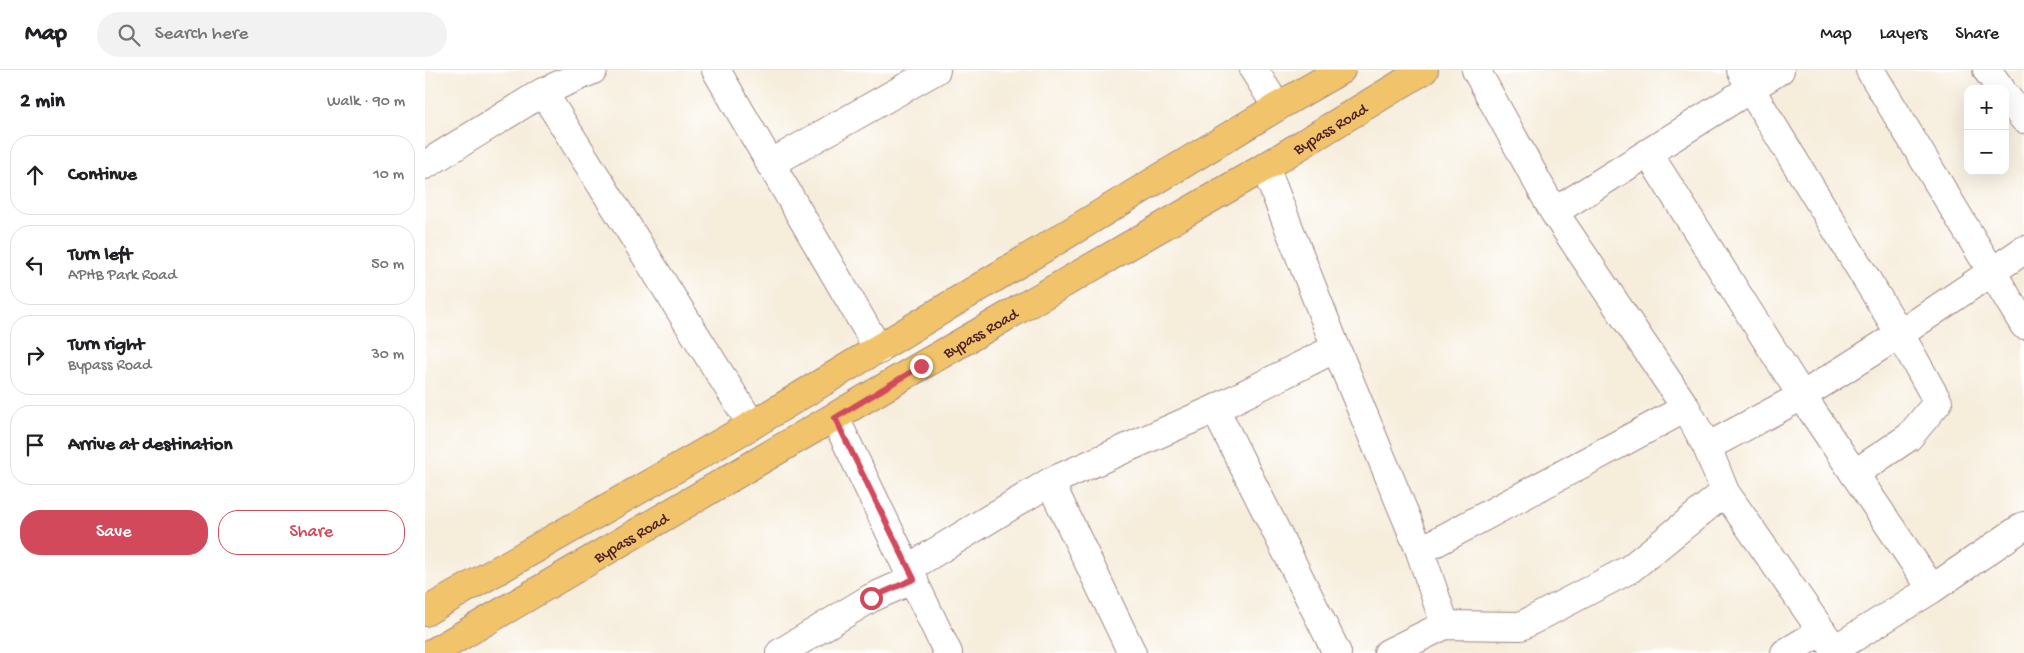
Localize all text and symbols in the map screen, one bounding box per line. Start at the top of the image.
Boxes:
search box [97,12,447,57]
text: Map [25,20,67,49]
icon: search [115,21,143,49]
text: Search here [155,23,248,46]
text: Map [1820,24,1852,45]
text: Layers [1880,24,1927,45]
text: Share [1955,24,1999,45]
map controls [1964,85,2009,175]
button: + [1964,85,2009,130]
text: 2 min [20,90,65,115]
text: Walk · 90 m [327,93,405,112]
street label: Bypass Road [1290,100,1373,161]
button: − [1964,130,2009,175]
icon: ahead [21,161,49,189]
text: Continue [68,164,137,187]
text: 10 m [373,166,404,185]
text: Turn left [68,244,132,267]
icon: left [21,251,49,279]
text: 50 m [371,256,404,275]
text: APHB Park Road [68,267,177,286]
street label: Bypass Road [940,305,1024,365]
text: Turn right [68,334,144,357]
icon: right [21,341,49,369]
text: 30 m [371,346,404,365]
route end [910,355,933,378]
text: Bypass Road [68,357,151,376]
icon: arrive [21,431,49,459]
text: Arrive at destination [68,434,232,457]
street label: Bypass Road [591,509,674,569]
button: Save [20,510,208,555]
button: Share [218,510,405,555]
route start [860,587,883,610]

